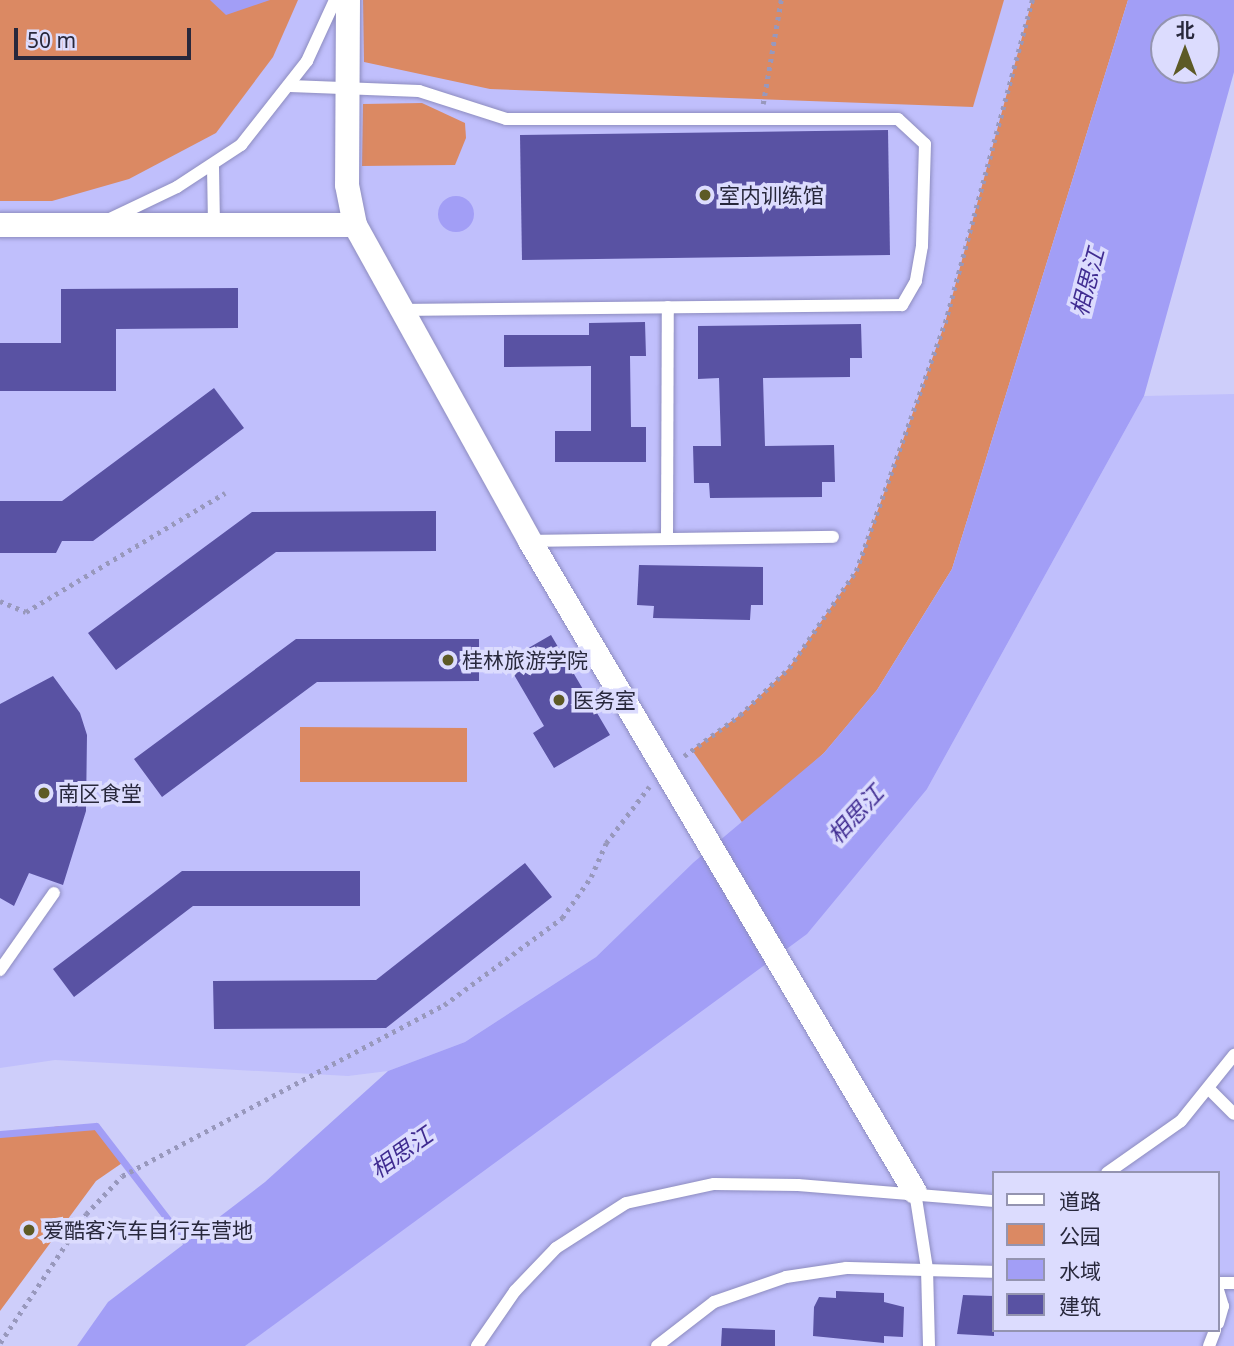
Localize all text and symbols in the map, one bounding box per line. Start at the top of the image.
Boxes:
scale bar [18,14,194,58]
north arrow [1150,14,1220,84]
text: 北 [1175,17,1195,43]
text: 50 m [27,26,76,54]
place label: 室内训练馆 [719,182,824,208]
marker: 室内训练馆 [697,187,713,203]
water label: 相思江 [1065,245,1109,319]
place label: 桂林旅游学院 [462,647,588,673]
marker: 桂林旅游学院 [440,652,456,668]
place label: 医务室 [573,687,636,713]
marker: 医务室 [551,692,567,708]
water label: 相思江 [821,779,889,849]
place label: 南区食堂 [58,780,142,806]
marker: 南区食堂 [36,785,52,801]
water label: 相思江 [365,1121,437,1183]
legend [992,1171,1220,1332]
text: 道路 [1059,1187,1101,1215]
place label: 爱酷客汽车自行车营地 [43,1217,253,1243]
marker: 爱酷客汽车自行车营地 [21,1222,37,1238]
text: 公园 [1059,1222,1101,1250]
text: 水域 [1059,1257,1101,1285]
text: 建筑 [1059,1292,1101,1320]

